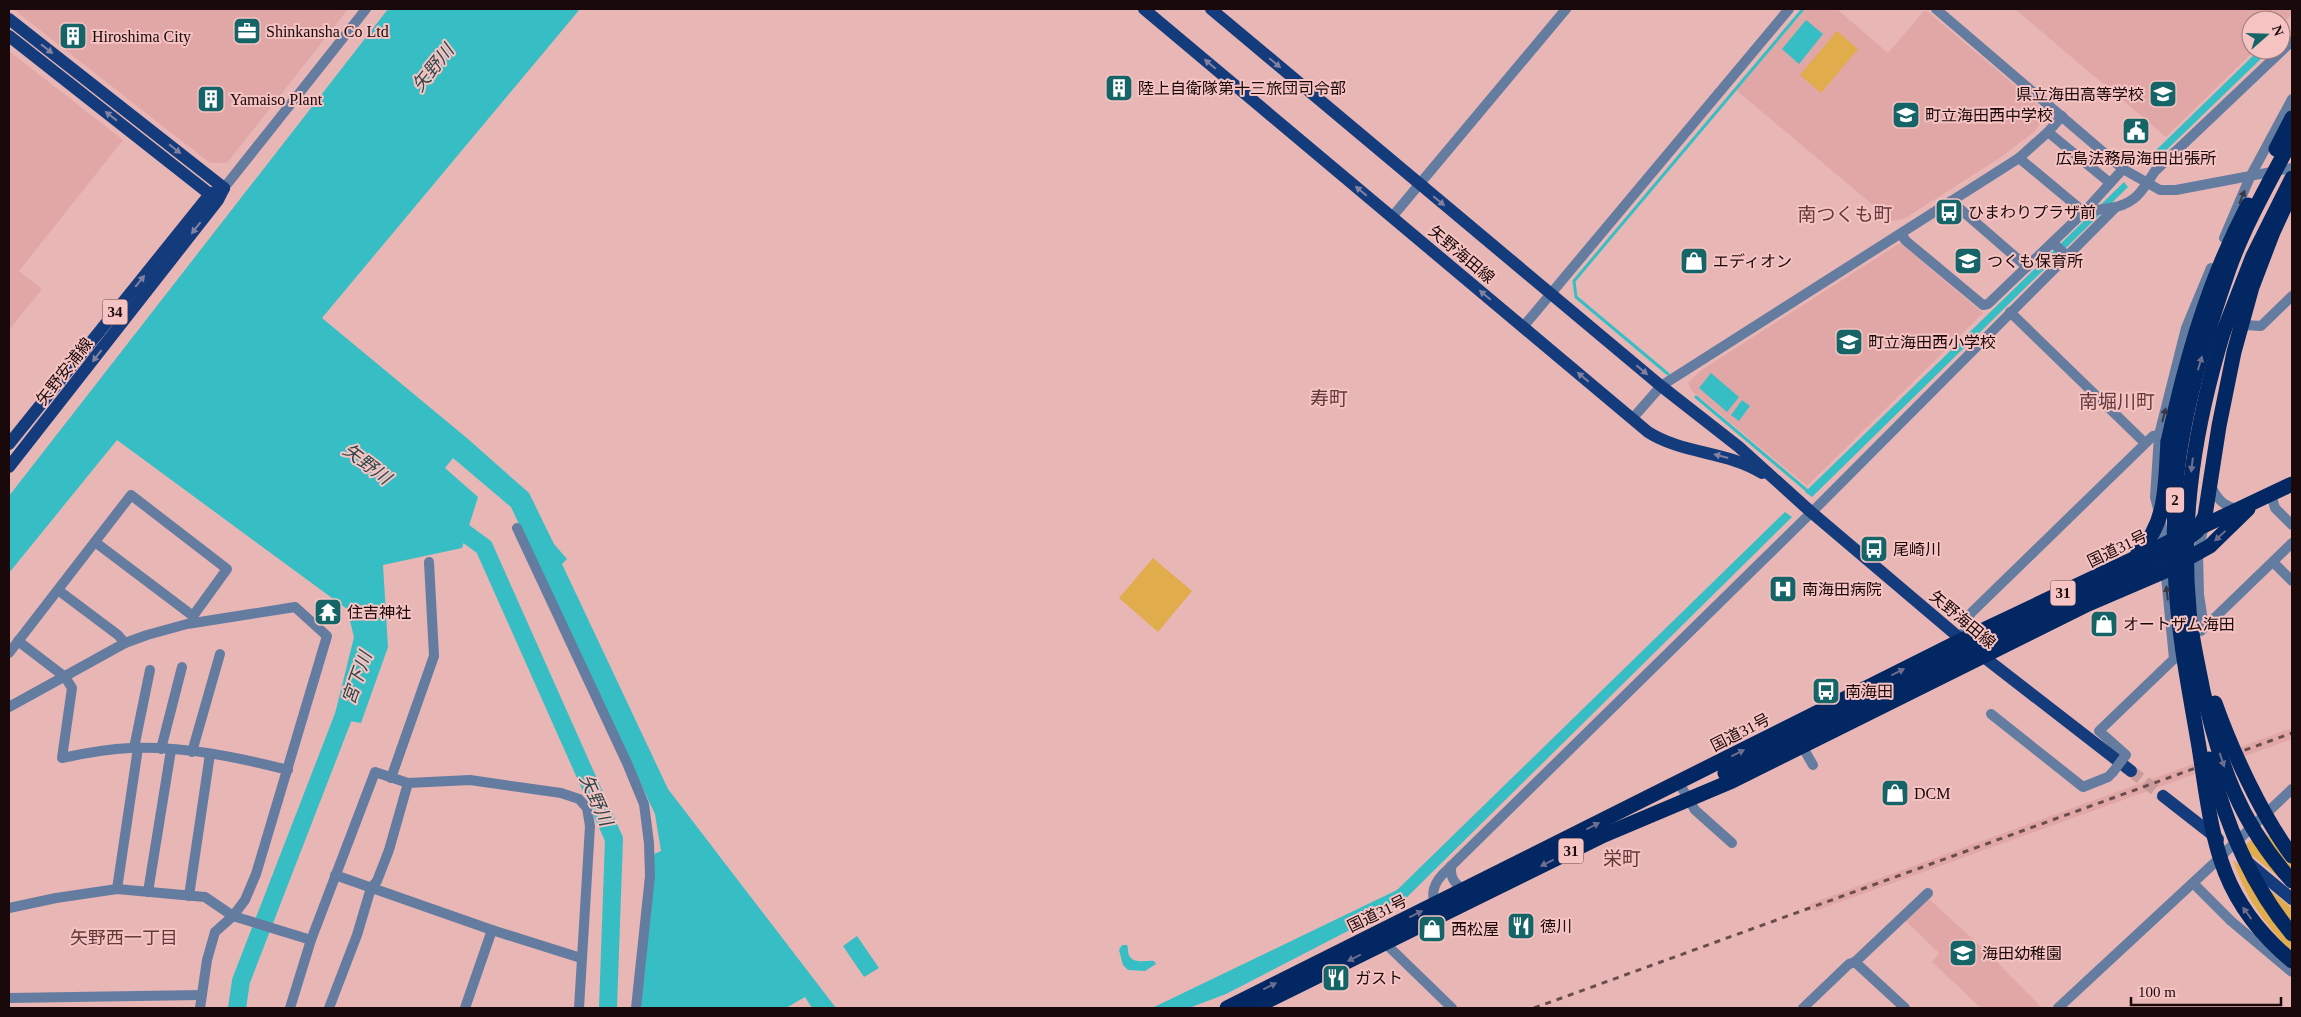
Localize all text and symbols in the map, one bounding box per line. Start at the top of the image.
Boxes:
north arrow [2241,10,2291,60]
office icon: Shinkansha Co Ltd [232,16,262,46]
building icon: Hiroshima City [58,21,88,51]
place label: Shinkansha Co Ltd [266,23,389,40]
text: N [2269,23,2287,38]
place label: Hiroshima City [92,28,191,46]
water label: 矢野川 [408,39,459,95]
one-way arrow [40,43,53,54]
one-way arrow [1268,57,1281,68]
one-way arrow [1203,58,1216,69]
building icon: 陸上自衛隊第十三旅団司令部 [1104,73,1134,103]
school or university icon: 県立海田高等学校 [2148,79,2178,109]
place label: 陸上自衛隊第十三旅団司令部 [1138,80,1346,97]
building icon: Yamaiso Plant [196,84,226,114]
place label: 県立海田高等学校 [2016,86,2144,103]
place label: Yamaiso Plant [230,91,323,108]
school or university icon: 町立海田西中学校 [1891,100,1921,130]
place label: 町立海田西中学校 [1925,107,2053,124]
one-way arrow [104,111,117,122]
public building icon: 広島法務局海田出張所 [2121,116,2151,146]
one-way arrow [168,144,181,155]
place label: 広島法務局海田出張所 [2056,150,2216,167]
one-way arrow [1355,186,1367,197]
one-way arrow [2238,190,2246,204]
one-way arrow [1433,195,1446,206]
bus stop icon: ひまわりプラザ前 [1934,197,1964,227]
district label: 南つくも町 [1797,204,1893,225]
place label: ひまわりプラザ前 [1968,204,2096,221]
one-way arrow [191,221,202,234]
street label: 矢野海田線 [1426,222,1498,287]
shop icon: エディオン [1679,246,1709,276]
school or university icon: つくも保育所 [1953,246,1983,276]
place label: エディオン [1713,253,1792,270]
place label: つくも保育所 [1987,253,2083,270]
one-way arrow [134,275,145,288]
one-way arrow [1479,290,1492,301]
road number: 34 [102,300,128,324]
school or university icon: 町立海田西小学校 [1834,327,1864,357]
place label: 町立海田西小学校 [1868,334,1996,351]
street label: 矢野安浦線 [33,335,96,408]
one-way arrow [91,349,102,362]
one-way arrow [2196,355,2204,370]
one-way arrow [1635,364,1648,375]
one-way arrow [1577,372,1590,383]
district label: 寿町 [1310,388,1348,409]
district label: 南堀川町 [2079,391,2155,412]
one-way arrow [2160,408,2168,423]
water label: 矢野川 [339,440,396,489]
one-way arrow [1714,452,1729,460]
one-way arrow [2188,458,2196,474]
road number: 2 [2166,488,2184,512]
street label: 国道31号 [2085,527,2150,570]
one-way arrow [2215,530,2227,542]
bus stop icon: 尾崎川 [1859,534,1889,564]
place label: 尾崎川 [1893,541,1941,558]
hospital icon: 南海田病院 [1768,574,1798,604]
road number: 31 [2050,580,2076,606]
place label: 南海田病院 [1802,581,1882,598]
one-way arrow [2163,585,2171,601]
street label: 矢野海田線 [1927,587,1999,652]
temple icon: 住吉神社 [313,597,343,627]
place label: 住吉神社 [347,604,411,621]
shop icon: オートザム海田 [2089,609,2119,639]
place label: オートザム海田 [2123,616,2235,633]
water label: 宮下川 [338,647,376,707]
one-way arrow [1891,668,1906,676]
bus stop icon: 南海田 [1811,676,1841,706]
place label: 南海田 [1845,683,1893,700]
street label: 国道31号 [1708,710,1773,755]
one-way arrow [1731,749,1745,757]
one-way arrow [2219,753,2227,768]
water label: 矢野川 [576,771,617,831]
shop icon: DCM [1880,778,1910,808]
place label: DCM [1914,785,1950,802]
one-way arrow [1585,822,1600,830]
road number: 31 [1558,838,1584,864]
district label: 栄町 [1603,848,1641,869]
one-way arrow [1540,860,1554,868]
street label: 国道31号 [1345,892,1410,935]
one-way arrow [2242,906,2252,919]
one-way arrow [1409,910,1423,918]
restaurant icon: 徳川 [1506,911,1536,941]
shop icon: 西松屋 [1417,914,1447,944]
place label: 徳川 [1540,918,1572,935]
place label: 西松屋 [1451,921,1499,938]
district label: 矢野西一丁目 [70,928,178,948]
school or university icon: 海田幼稚園 [1948,938,1978,968]
place label: 海田幼稚園 [1982,945,2062,962]
one-way arrow [1347,955,1361,963]
restaurant icon: ガスト [1321,963,1351,993]
place label: ガスト [1355,970,1403,987]
scale bar [2131,974,2281,1006]
one-way arrow [1263,982,1277,990]
text: 100 m [2138,984,2176,1000]

